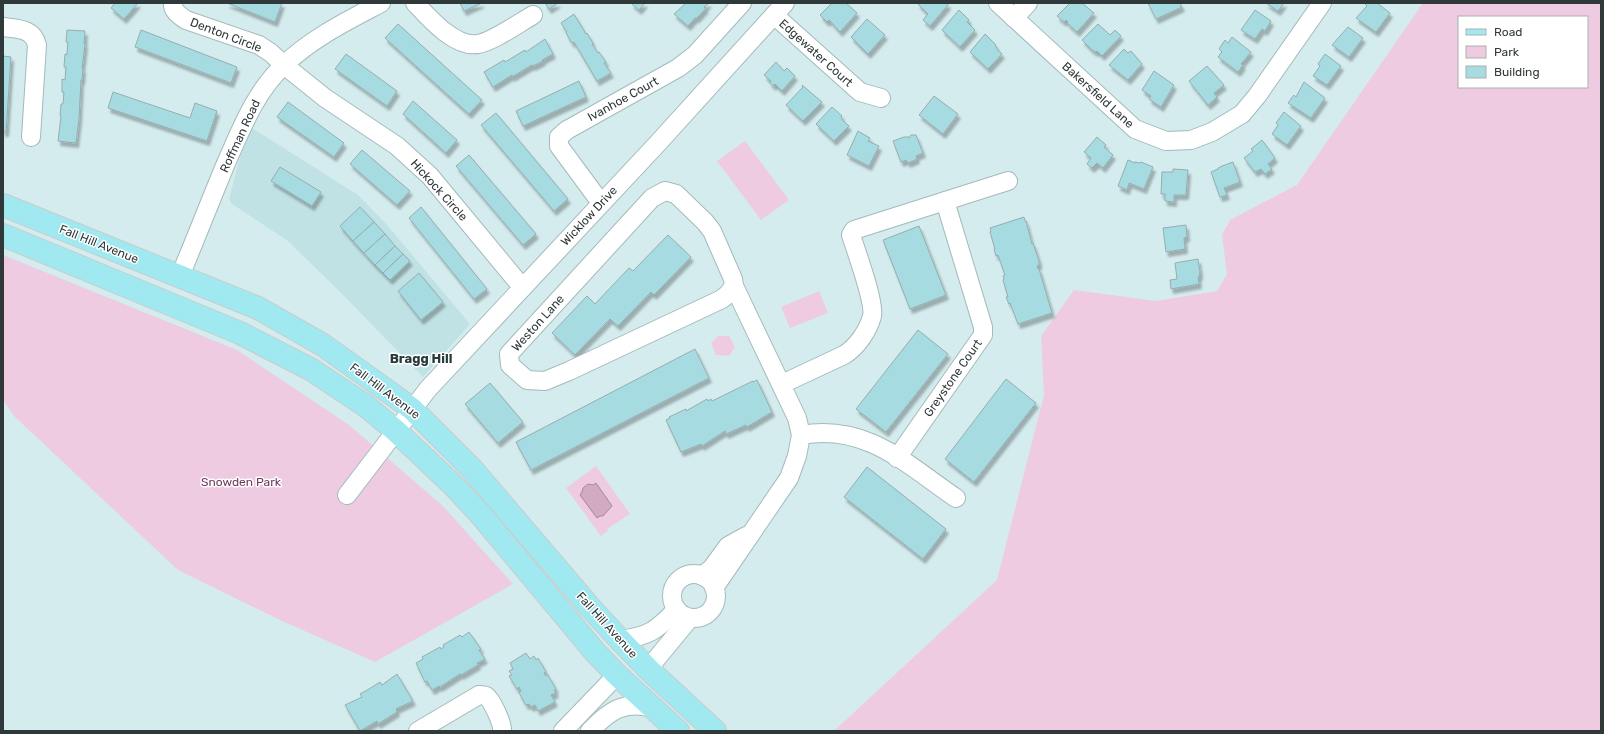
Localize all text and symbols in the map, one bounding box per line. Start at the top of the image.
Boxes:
street label: Denton Circle [188,15,264,55]
street label: Edgewater Court [776,16,856,90]
legend [1458,16,1588,88]
text: Road [1494,25,1522,39]
text: Park [1494,45,1520,59]
street label: Bakersfield Lane [1059,59,1137,131]
text: Building [1494,65,1540,79]
street label: Ivanhoe Court [585,74,661,124]
street label: Roffman Road [217,97,263,175]
street label: Hickock Circle [408,156,471,224]
street label: Wicklow Drive [558,183,620,249]
street label: Fall Hill Avenue [57,222,141,266]
street label: Weston Lane [509,292,567,354]
street label: Greystone Court [921,336,985,420]
district label: Bragg Hill [390,351,452,366]
street label: Fall Hill Avenue [347,360,423,422]
park label: Snowden Park [201,475,282,489]
street label: Fall Hill Avenue [574,589,640,661]

